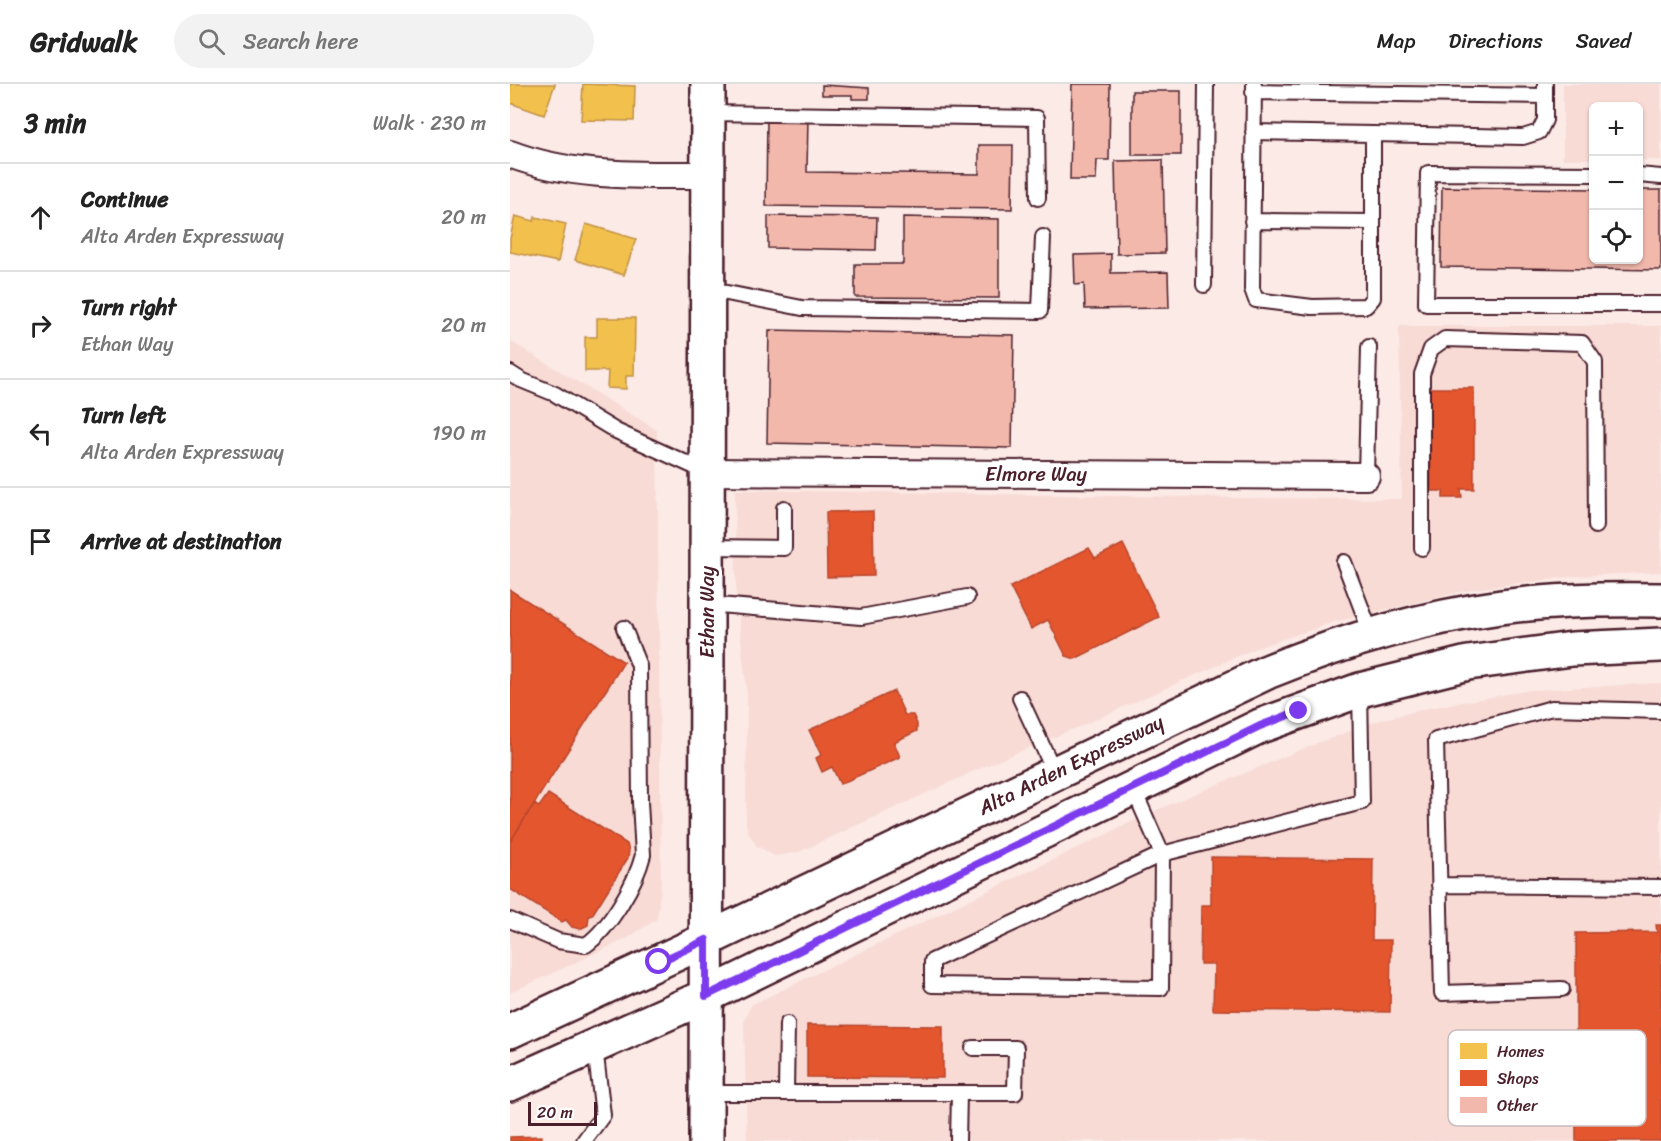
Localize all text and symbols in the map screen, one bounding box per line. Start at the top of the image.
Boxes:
search box [174,14,594,68]
text: Gridwalk [30,17,138,66]
text: Search here [243,22,359,61]
text: Map [1377,22,1415,60]
text: Directions [1448,22,1543,60]
text: Saved [1576,22,1631,60]
icon: search [195,25,228,58]
text: 3 min [24,100,86,146]
map controls [1589,102,1643,264]
button: + [1589,102,1643,156]
text: Walk · 230 m [373,106,486,141]
button: − [1589,156,1643,210]
text: Continue [81,180,169,219]
text: 20 m [441,200,486,235]
icon: ahead [24,201,57,234]
button: locate [1589,210,1643,264]
text: Alta Arden Expressway [81,219,284,254]
text: Turn right [81,288,176,327]
text: 20 m [441,308,486,343]
icon: right [24,309,57,342]
text: Ethan Way [81,327,173,362]
text: Turn left [81,396,166,435]
text: 190 m [432,416,486,451]
icon: left [24,417,57,450]
text: Alta Arden Expressway [81,435,284,470]
street label: Elmore Way [985,457,1088,492]
text: Arrive at destination [81,522,282,561]
icon: arrive [24,525,57,558]
street label: Ethan Way [690,565,725,658]
route end [1285,697,1311,723]
street label: Alta Arden Expressway [971,705,1170,826]
route start [645,948,671,974]
legend [1448,1030,1646,1126]
text: Homes [1497,1037,1545,1066]
text: Shops [1497,1064,1539,1093]
text: Other [1497,1091,1539,1120]
text: 20 m [537,1098,573,1127]
scale bar [528,1099,597,1126]

